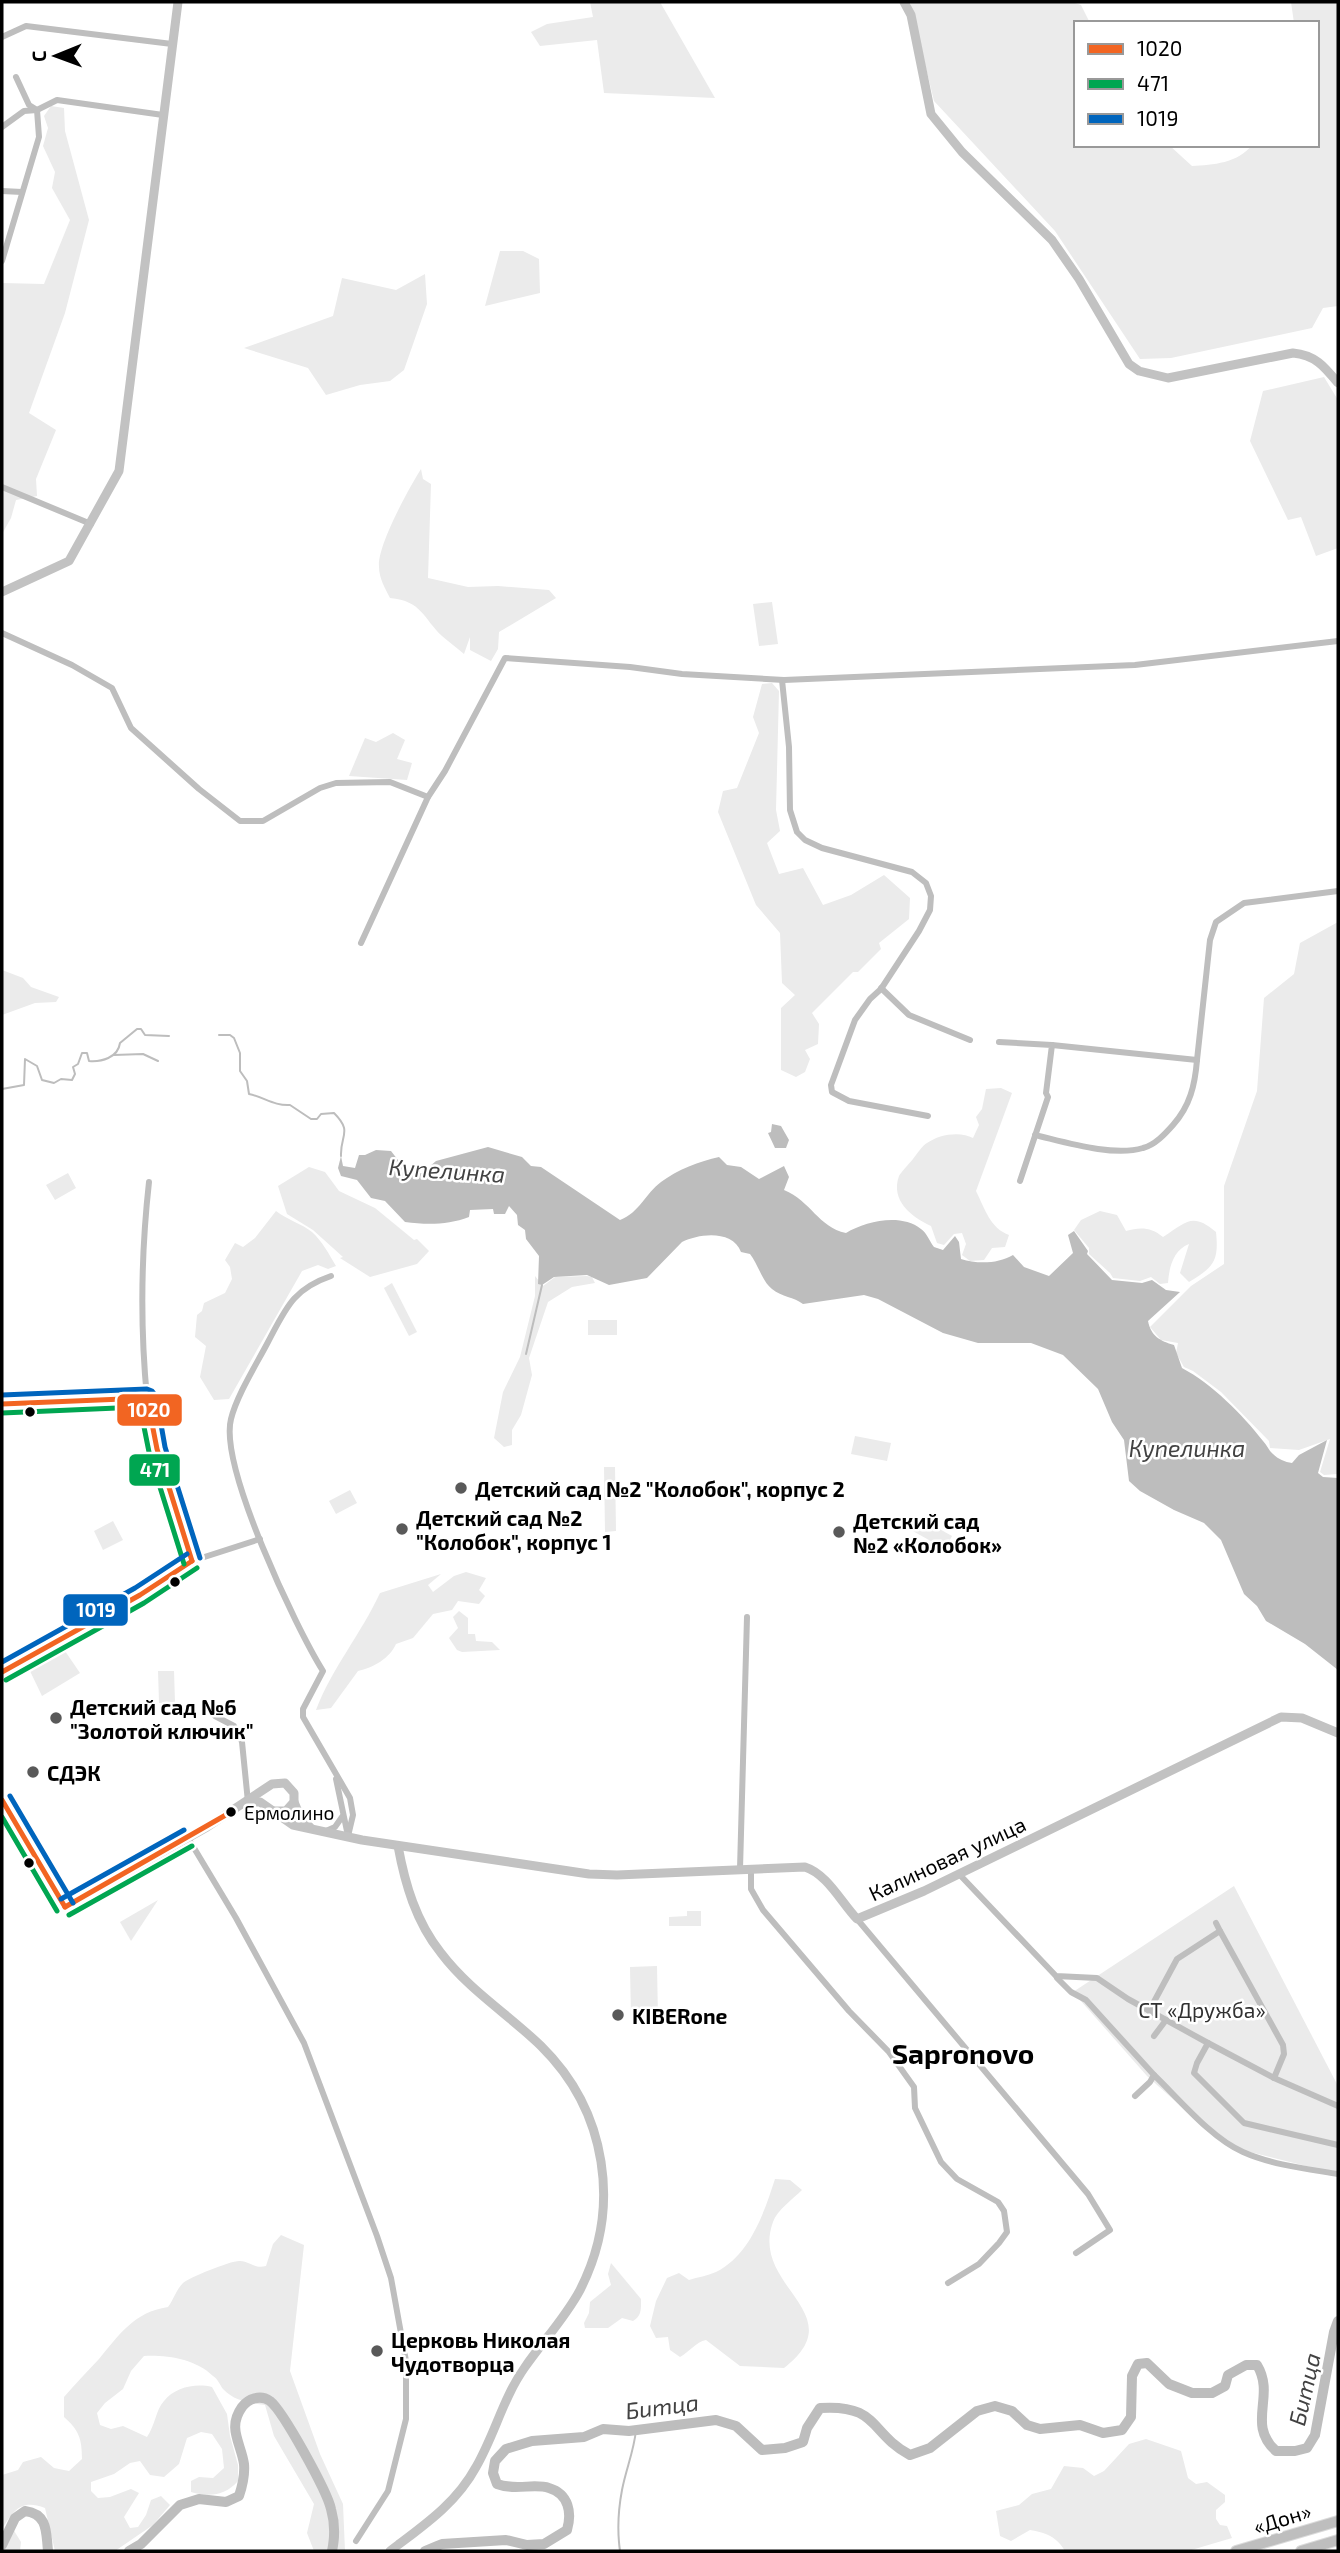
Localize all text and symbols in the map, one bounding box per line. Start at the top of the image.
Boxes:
north arrow [21,21,91,91]
legend [1074,21,1319,147]
text: 1020 [1137,35,1183,60]
text: С [27,51,50,62]
text: 471 [1137,70,1169,95]
text: 1019 [1137,105,1178,130]
water label: Купелинка [388,1152,506,1188]
line badge: 1020 [116,1393,183,1427]
text: 1020 [127,1398,171,1421]
unlabelled marker [23,1405,37,1419]
water label: Купелинка [1129,1434,1245,1462]
line badge: 471 [128,1453,181,1487]
text: 471 [140,1458,170,1481]
place label: Детский сад №2 "Колобок", корпус 2 [475,1476,845,1501]
marker: Детский сад №2 "Колобок", корпус 2 [453,1480,469,1496]
place label: Детский сад №2 "Колобок", корпус 1 [416,1505,612,1554]
place label: Детский сад №2 «Колобок» [853,1508,1002,1557]
marker: Детский сад №2 "Колобок", корпус 1 [394,1521,410,1537]
marker: Детский сад №2 «Колобок» [831,1524,847,1540]
unlabelled marker [168,1575,182,1589]
line badge: 1019 [62,1593,129,1627]
text: 1019 [76,1598,116,1621]
place label: Детский сад №6 "Золотой ключик" [70,1694,254,1743]
marker: Детский сад №6 "Золотой ключик" [48,1710,64,1726]
place label: СДЭК [47,1760,101,1785]
marker: СДЭК [25,1764,41,1780]
place label: Ермолино [244,1801,334,1824]
marker: Ермолино [224,1805,238,1819]
street label: Калиновая улица [864,1811,1030,1906]
unlabelled marker [22,1856,36,1870]
park label: СТ «Дружба» [1138,1997,1266,2023]
place label: KIBERone [632,2003,728,2028]
marker: KIBERone [610,2007,626,2023]
district label: Sapronovo [892,2036,1034,2070]
place label: Церковь Николая Чудотворца [391,2327,570,2376]
marker: Церковь Николая Чудотворца [369,2343,385,2359]
water label: Битца [1282,2350,1326,2428]
water label: Битца [624,2388,700,2424]
street label: «Дон» [1250,2497,1314,2539]

